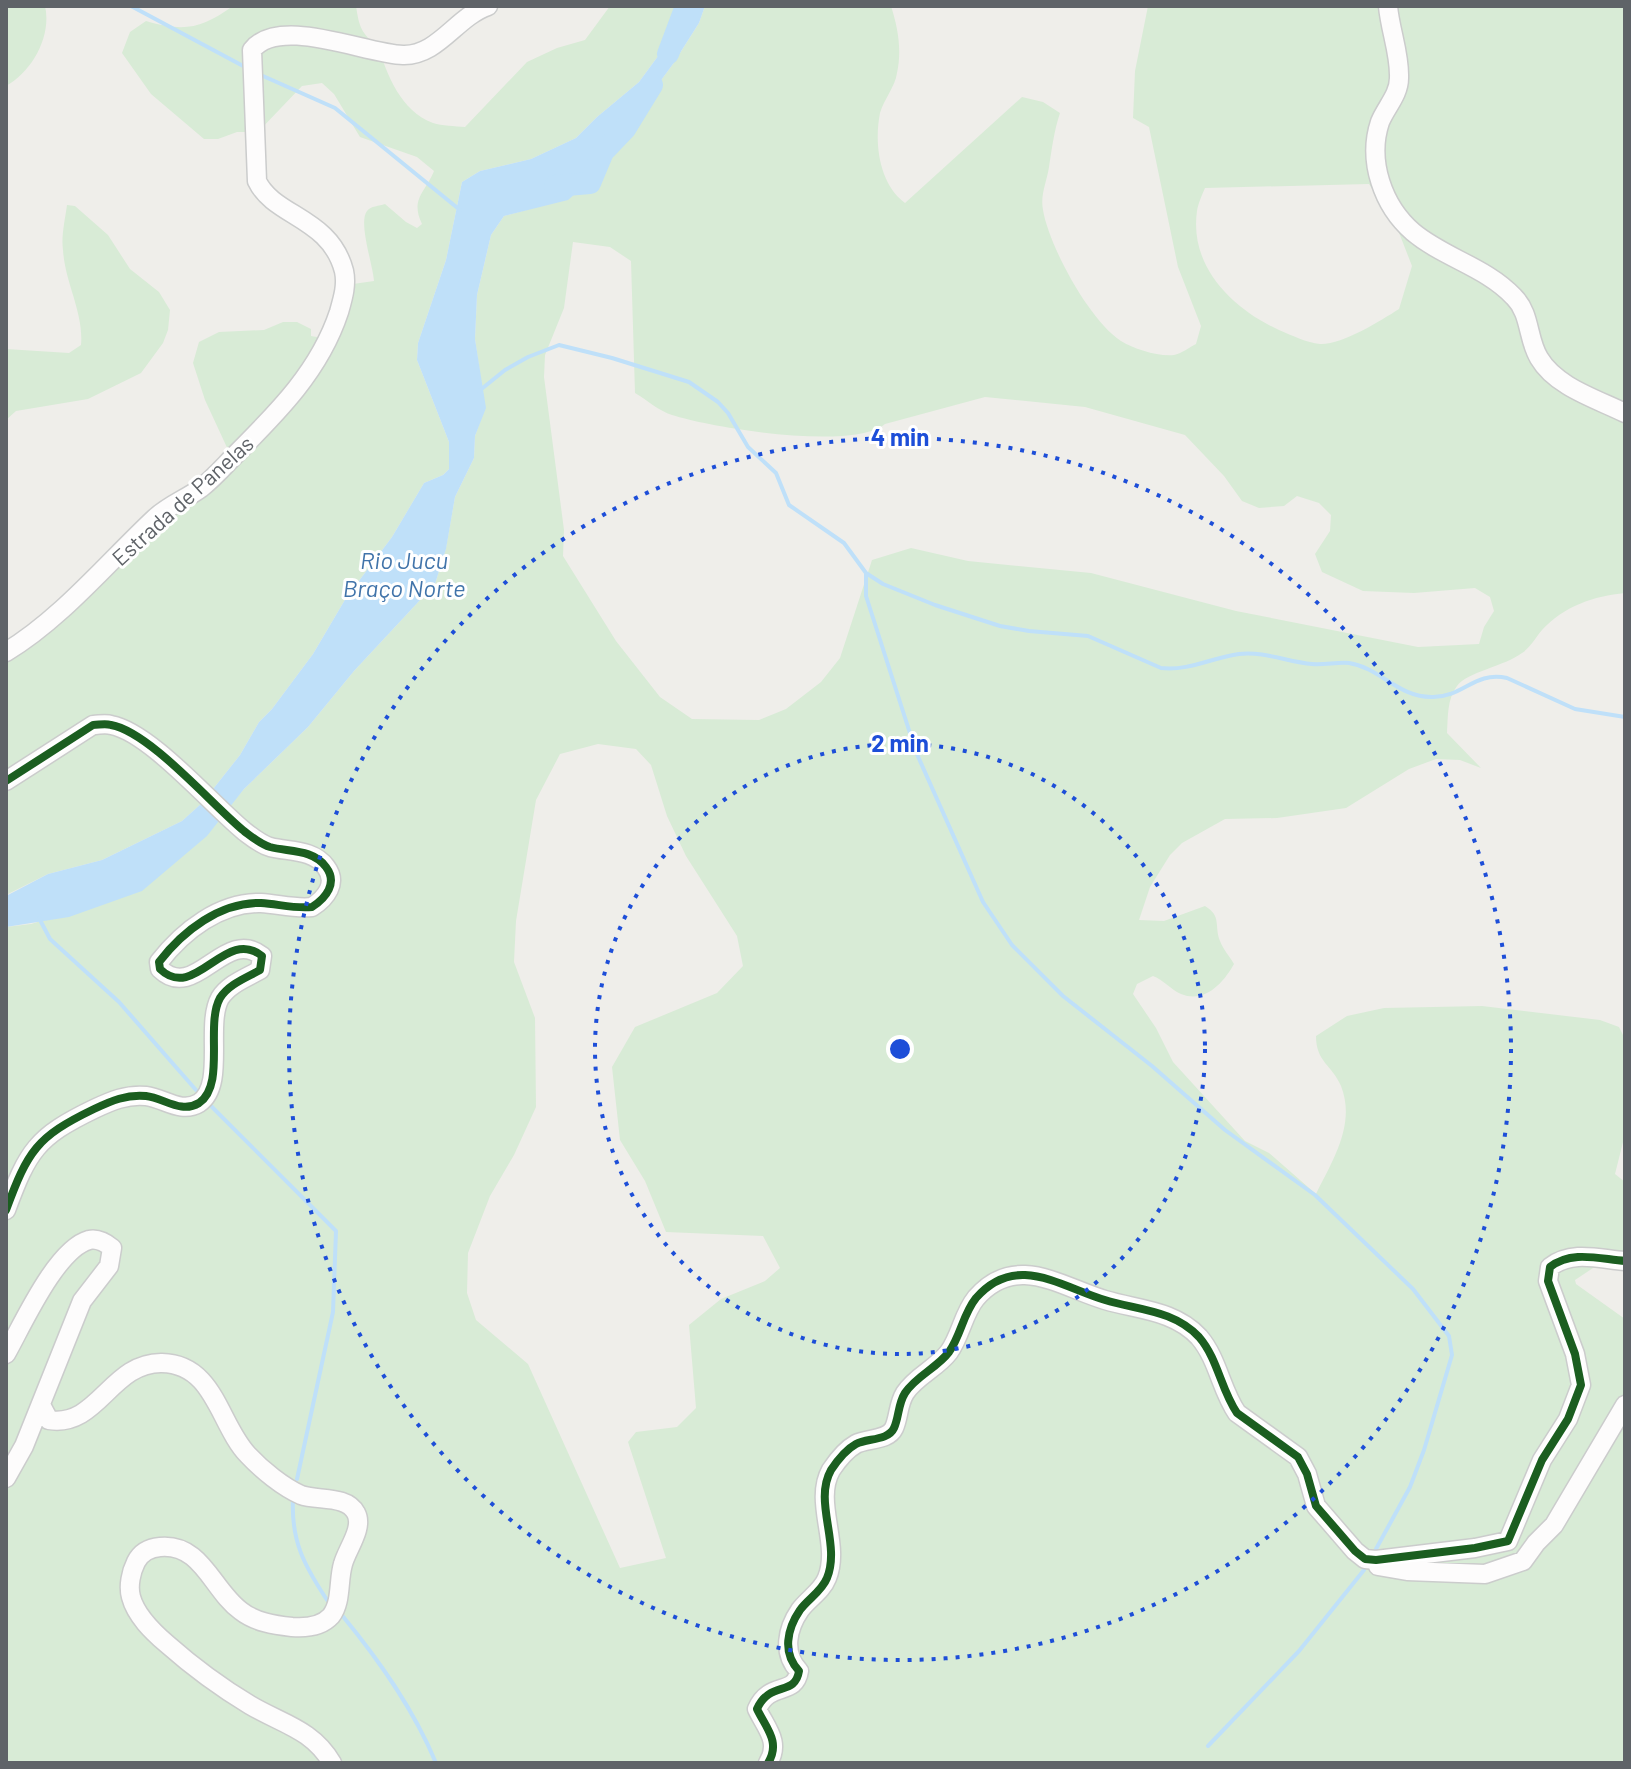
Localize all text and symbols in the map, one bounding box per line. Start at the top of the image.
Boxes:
text: 4 min [871,422,929,451]
street label: Estrada de Panelas [106,430,258,570]
water label: Rio Jucu Braço Norte [343,545,465,602]
text: 2 min [871,728,929,757]
centre of rings [886,1035,914,1063]

